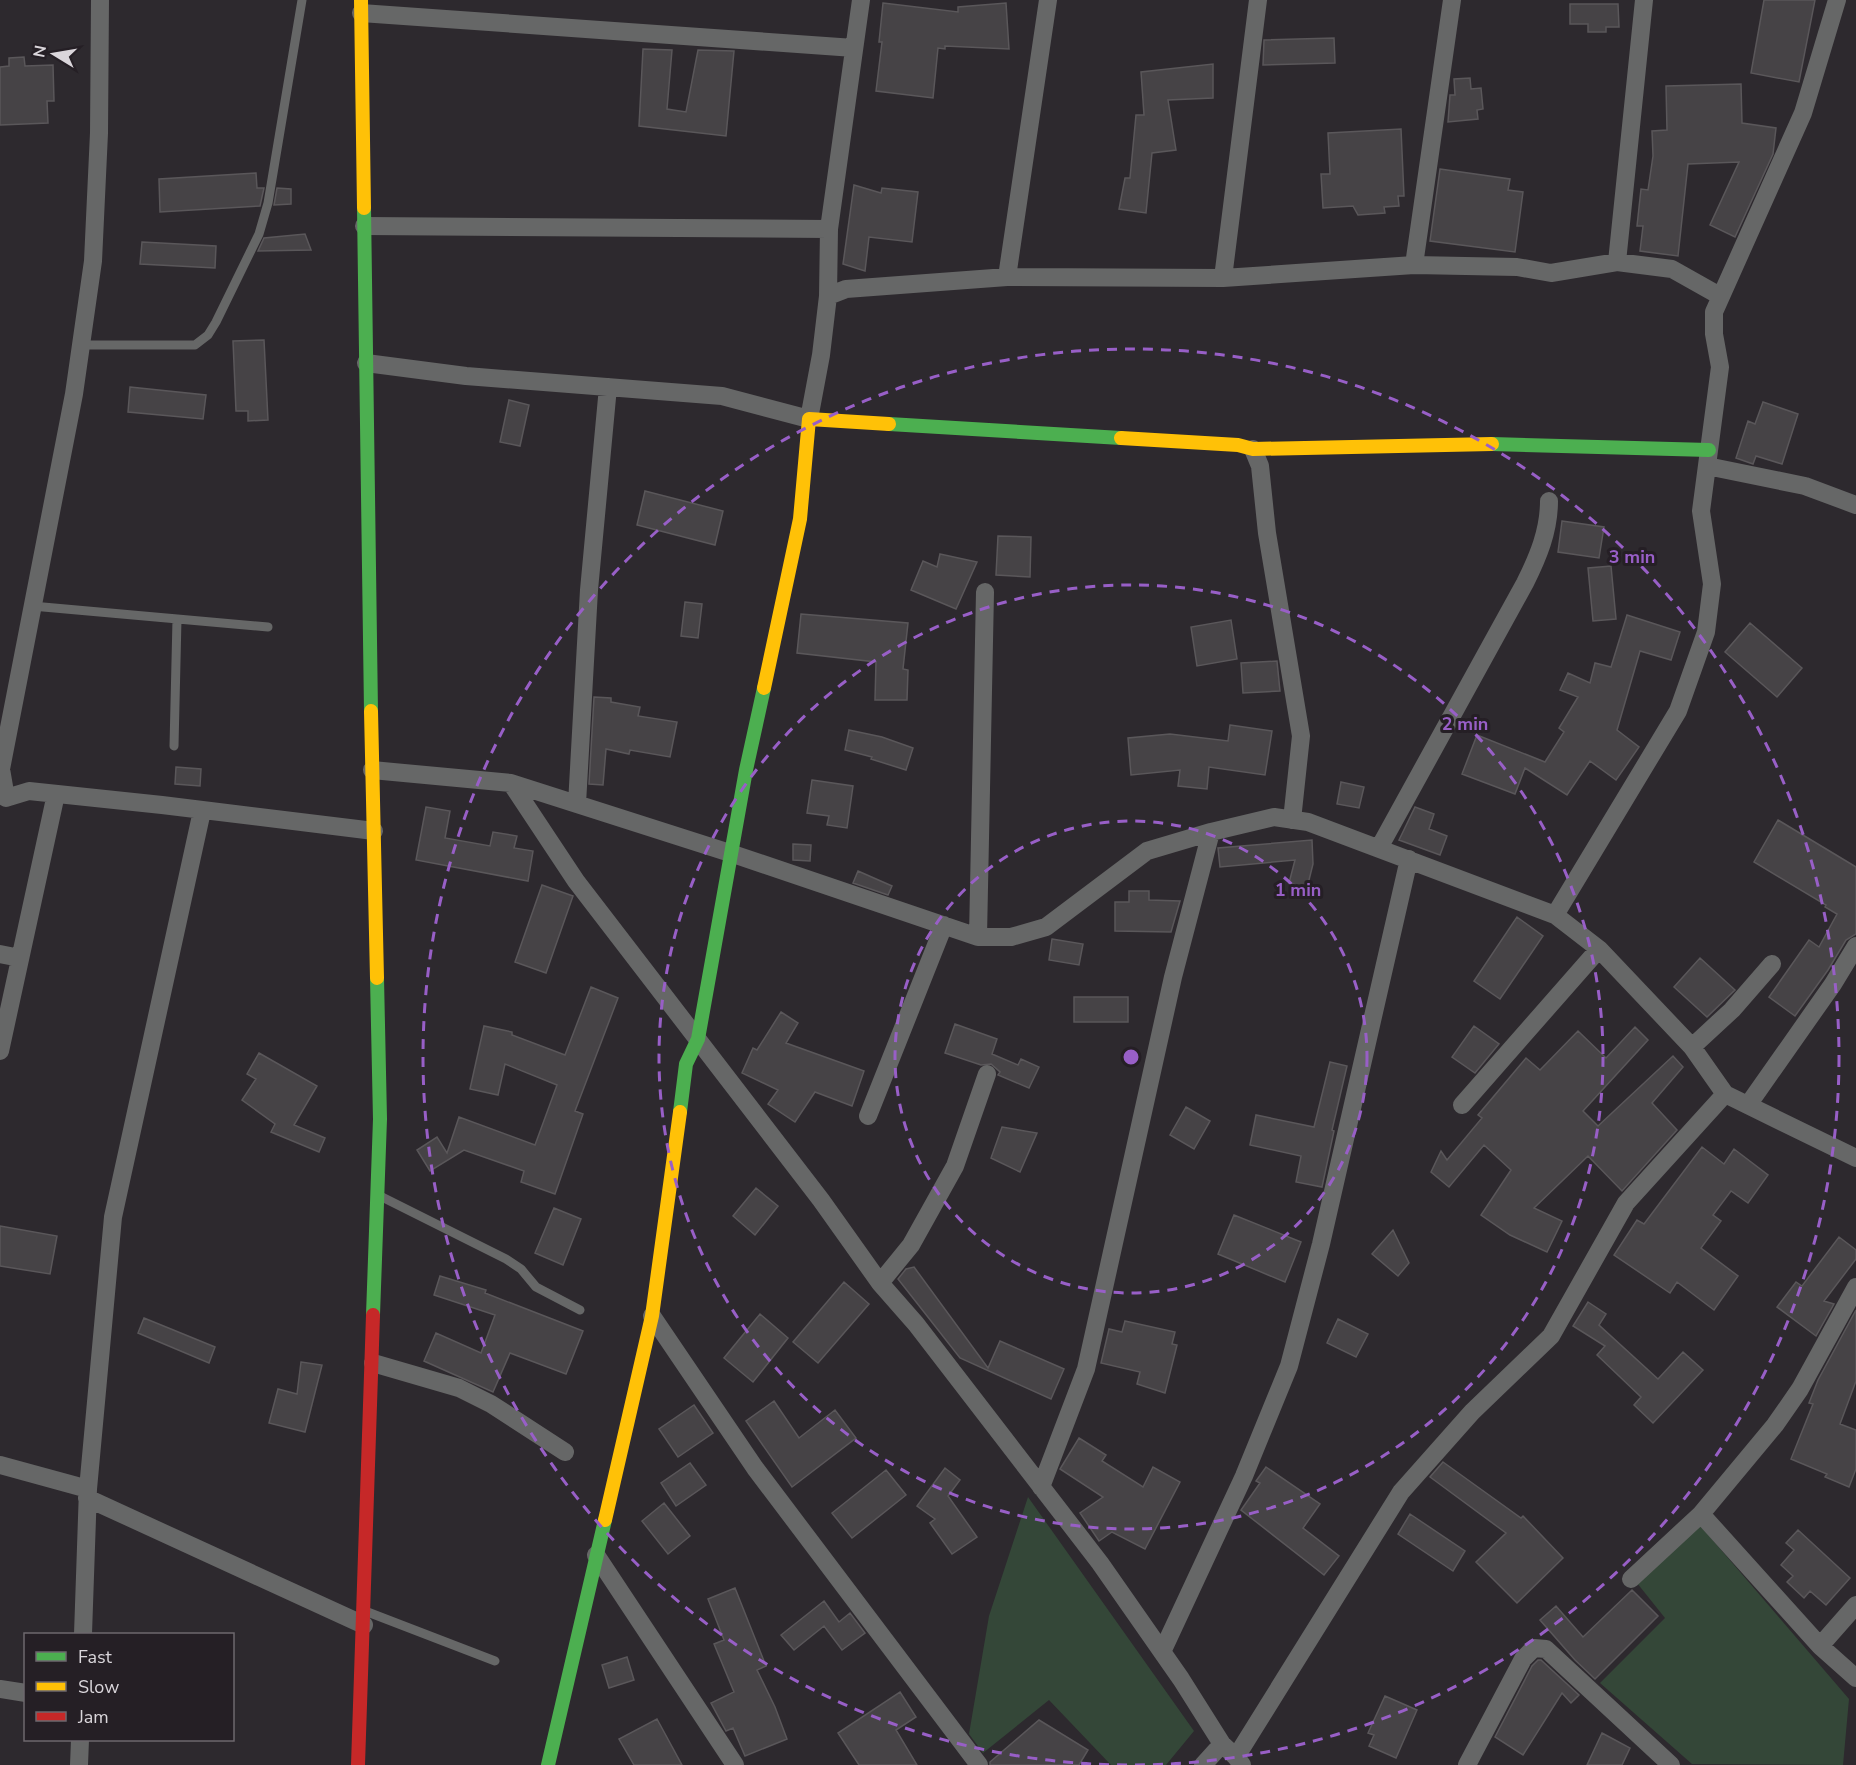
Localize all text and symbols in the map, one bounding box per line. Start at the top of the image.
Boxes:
north arrow [24,24,84,84]
text: N [28,43,52,59]
text: 3 min [1609,545,1655,569]
text: 2 min [1442,712,1488,736]
text: 1 min [1275,878,1321,902]
centre of rings [1121,1047,1141,1067]
legend [24,1633,234,1741]
text: Fast [78,1645,113,1669]
text: Slow [78,1675,119,1699]
text: Jam [77,1705,109,1729]

